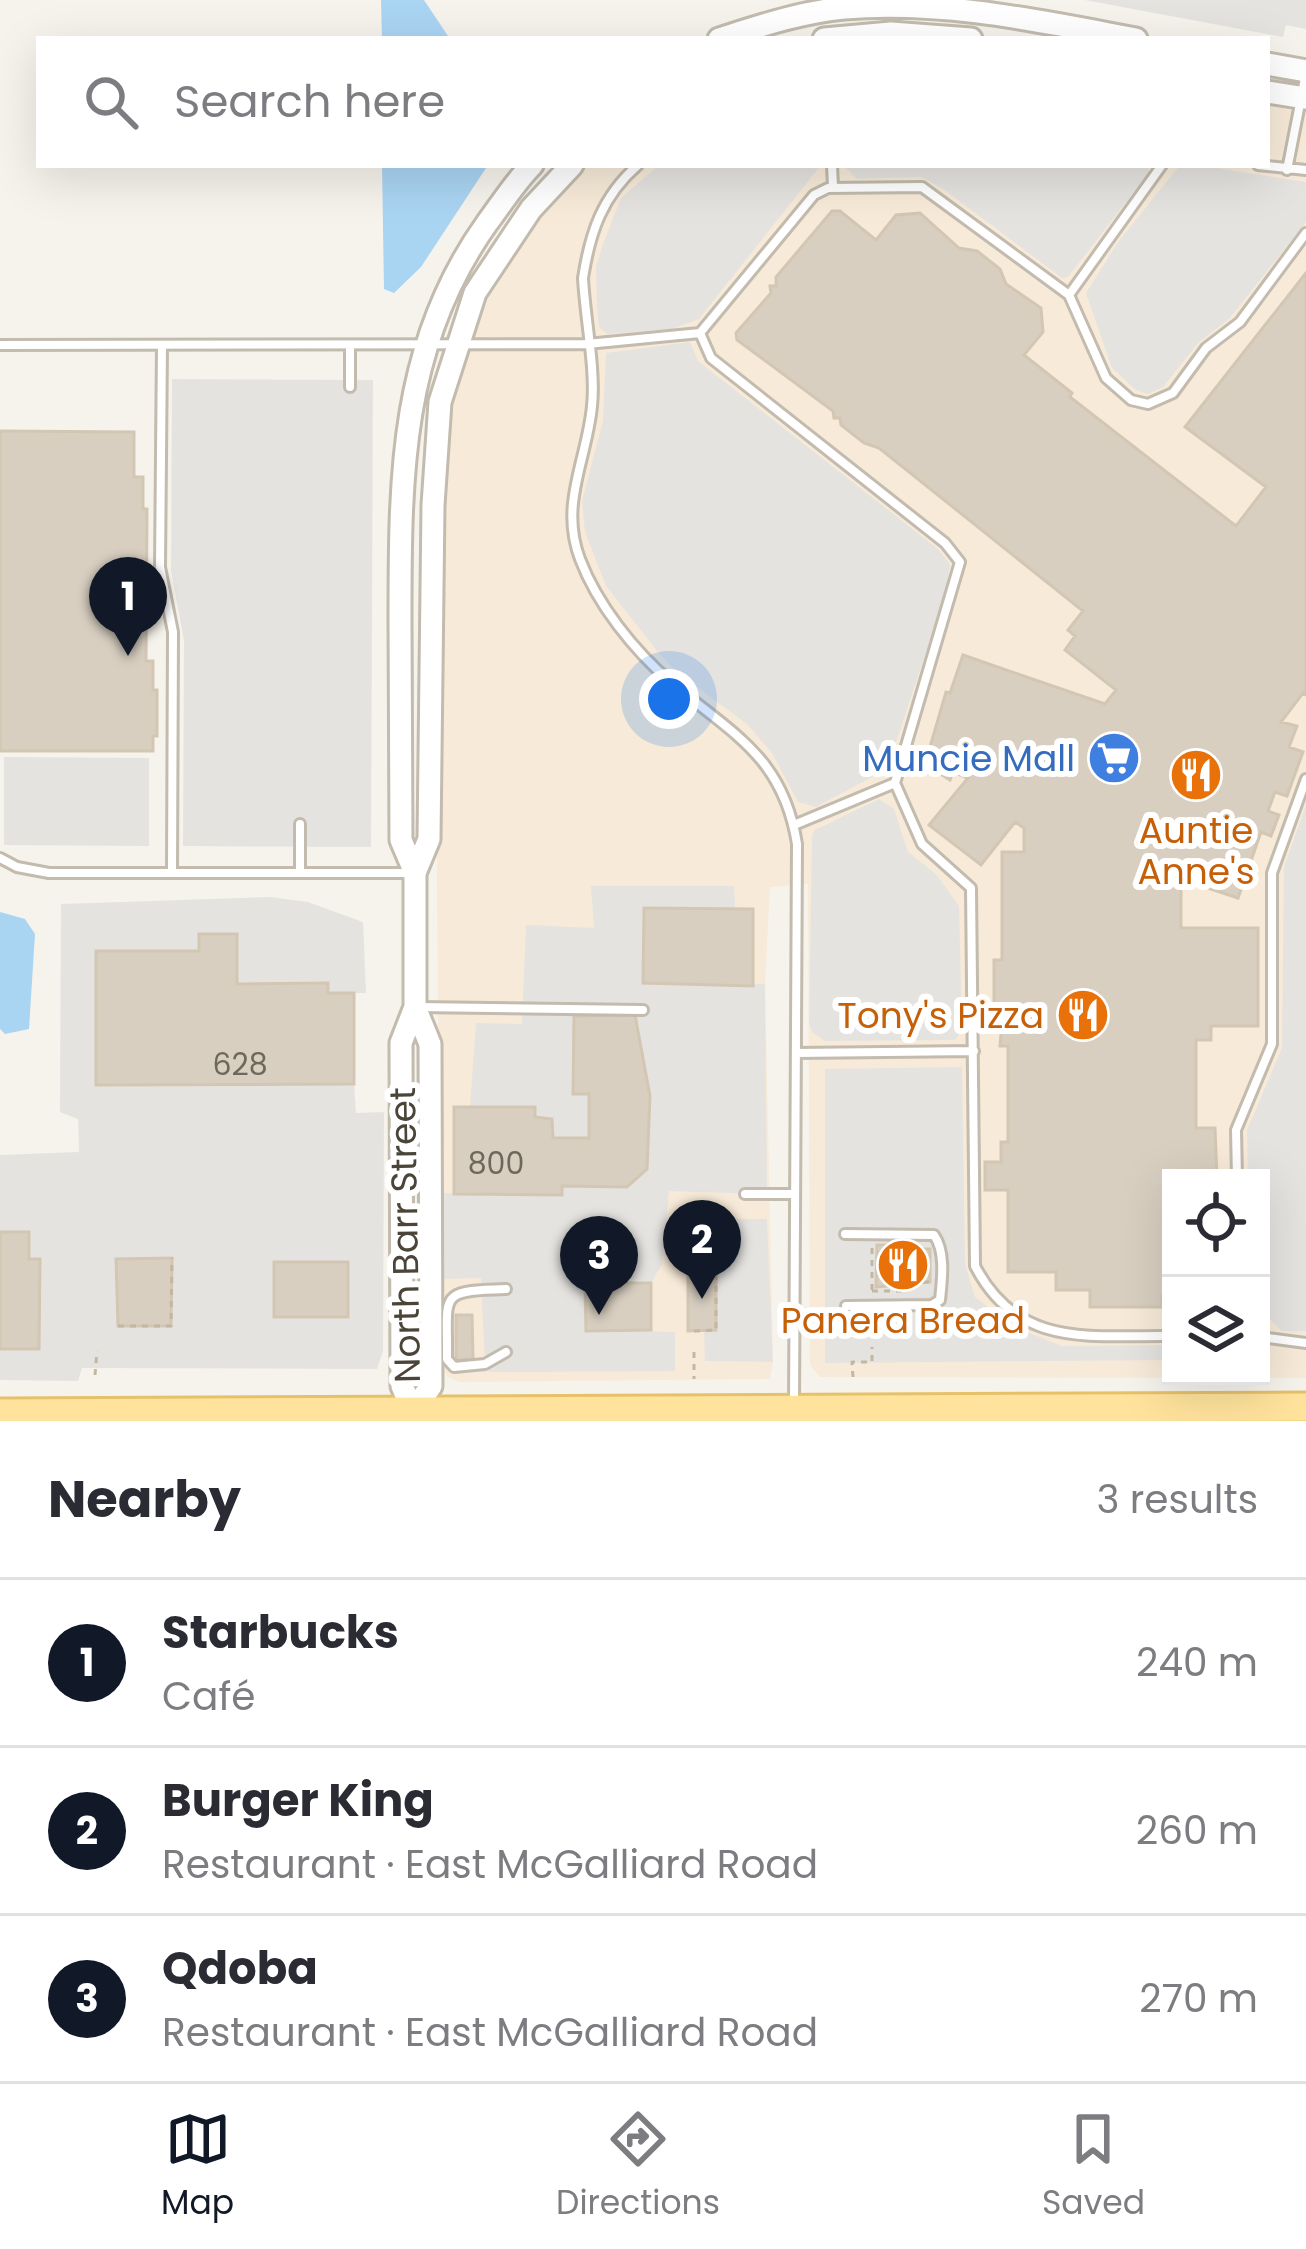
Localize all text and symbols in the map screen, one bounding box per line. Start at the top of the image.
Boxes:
search box [36,36,1270,168]
icon: search [78,69,144,135]
text: Search here [174,70,445,133]
pin: 1 [89,557,167,656]
your location [639,669,699,729]
supermarket icon: Muncie Mall [1086,730,1142,786]
place label: Muncie Mall [862,733,1075,784]
restaurant icon: Auntie Anne's [1168,747,1224,803]
place label: Auntie Anne's [1137,805,1255,897]
restaurant icon: Tony's Pizza [1055,987,1111,1043]
place label: Tony's Pizza [837,990,1044,1041]
house number: 628 [212,1043,268,1086]
street label: North Barr Street [377,1087,433,1383]
house number: 800 [468,1142,524,1185]
map controls [1162,1169,1270,1385]
button: locate [1162,1169,1270,1277]
pin: 2 [663,1200,741,1299]
pin: 3 [560,1216,638,1315]
restaurant icon: Panera Bread [875,1237,931,1293]
button: layers [1162,1277,1270,1385]
place label: Panera Bread [781,1295,1025,1346]
text: Nearby [48,1463,241,1535]
text: 3 results [1096,1472,1258,1527]
text: Starbucks [162,1601,399,1664]
text: 1 [80,1635,94,1690]
text: 240 m [1136,1635,1258,1690]
text: Café [162,1669,255,1724]
text: Burger King [162,1769,434,1832]
text: 2 [76,1803,98,1858]
text: 260 m [1136,1803,1258,1858]
text: Restaurant · East McGalliard Road [162,1837,818,1892]
text: Qdoba [162,1937,318,2000]
text: 3 [75,1971,99,2026]
text: 270 m [1139,1971,1258,2026]
text: Restaurant · East McGalliard Road [162,2005,818,2060]
tab: Map [161,2106,234,2228]
tab: Directions [556,2106,720,2228]
tab: Saved [1042,2106,1145,2228]

